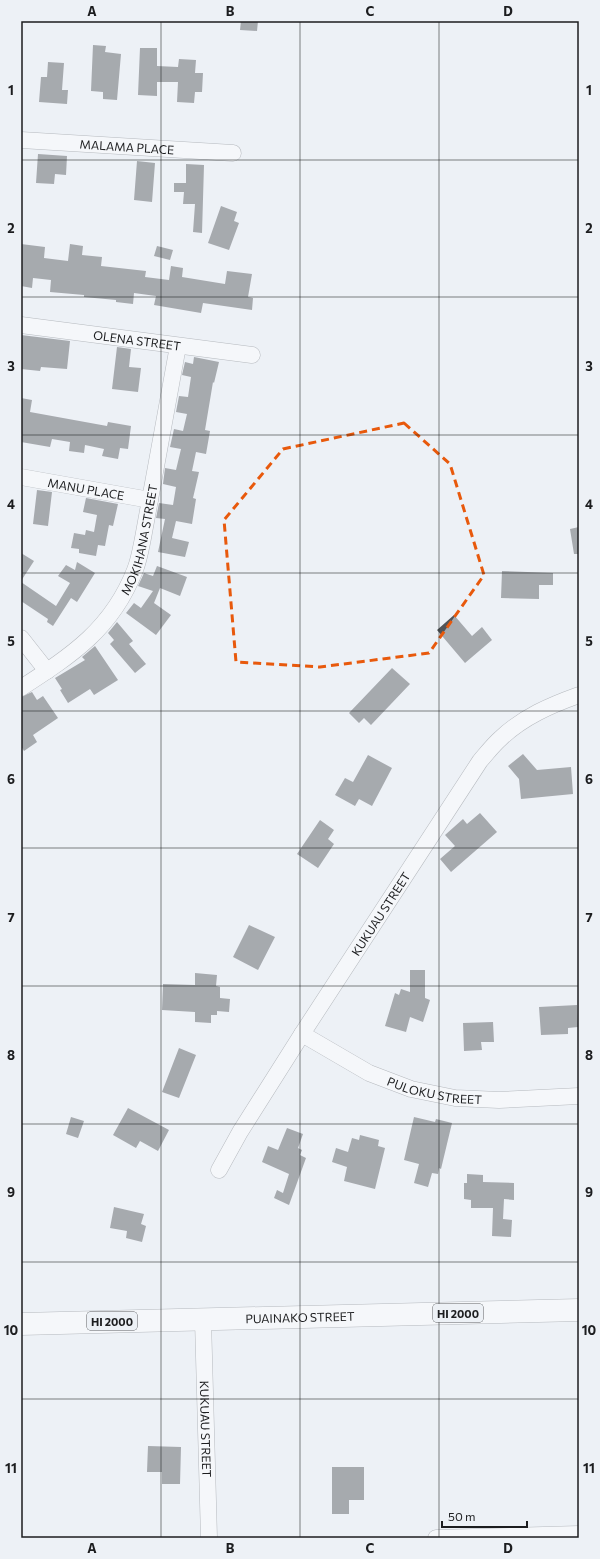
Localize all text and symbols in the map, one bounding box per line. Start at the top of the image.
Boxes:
text: A [87,3,97,19]
text: B [226,3,235,19]
text: C [366,3,375,19]
text: D [503,3,513,19]
text: 1 [8,82,14,98]
text: 1 [586,82,592,98]
street label: MALAMA PLACE [79,137,175,156]
text: 2 [7,220,15,236]
text: 2 [585,220,593,236]
street label: OLENA STREET [92,327,182,353]
text: 3 [7,358,15,374]
text: 3 [585,358,593,374]
street label: MANU PLACE [47,475,125,502]
street label: MOKIHANA STREET [118,483,160,597]
text: 4 [7,496,15,512]
text: 4 [585,496,593,512]
text: 5 [7,633,15,649]
text: 5 [585,633,593,649]
text: 6 [7,771,15,787]
text: 6 [585,771,593,787]
street label: KUKUAU STREET [348,869,413,958]
text: 7 [7,909,15,925]
text: 7 [585,909,593,925]
text: 8 [7,1047,15,1063]
text: 8 [585,1047,593,1063]
street label: PULOKU STREET [385,1074,482,1106]
text: 9 [7,1184,15,1200]
text: 9 [585,1184,593,1200]
road number: HI 2000 [433,1304,483,1322]
street label: PUAINAKO STREET [245,1309,355,1325]
road number: HI 2000 [87,1312,137,1330]
text: 10 [4,1322,19,1338]
text: 10 [582,1322,597,1338]
street label: KUKUAU STREET [198,1380,214,1478]
text: 11 [5,1460,17,1476]
text: 11 [583,1460,595,1476]
scale bar [442,1503,527,1529]
text: 50 m [448,1509,476,1523]
text: A [87,1540,97,1556]
text: B [226,1540,235,1556]
text: C [366,1540,375,1556]
text: D [503,1540,513,1556]

